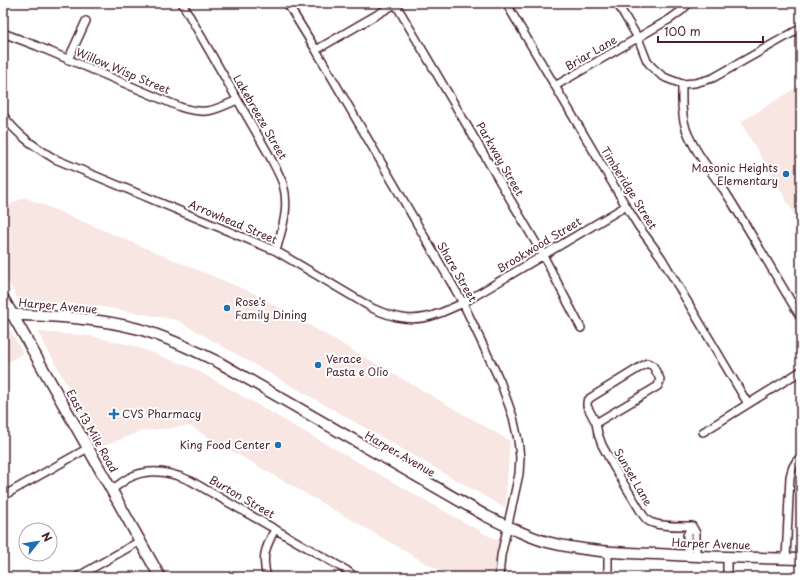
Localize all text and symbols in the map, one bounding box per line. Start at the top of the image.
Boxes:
scale bar [658,18,763,44]
text: 100 m [664,22,701,40]
street label: Briar Lane [562,31,620,74]
street label: Willow Wisp Street [74,43,173,98]
street label: Lakebreeze Street [229,71,292,163]
street label: Parkway Street [472,119,529,199]
street label: Timberidge Street [597,143,662,233]
place label: Masonic Heights Elementary [692,159,778,189]
marker: Masonic Heights Elementary [781,169,791,179]
street label: Arrowhead Street [186,195,281,248]
street label: Brookwood Street [493,212,585,277]
street label: Share Street [433,239,482,305]
place label: Rose's Family Dining [235,293,307,323]
street label: Harper Avenue [18,294,98,317]
marker: Rose's Family Dining [222,303,232,313]
place label: Verace Pasta e Olio [326,350,388,380]
marker: Verace Pasta e Olio [313,360,323,370]
street label: East 13 Mile Road [62,386,122,476]
place label: CVS Pharmacy [122,405,201,422]
marker: CVS Pharmacy [109,409,119,419]
street label: Harper Avenue [362,426,439,481]
place label: King Food Center [180,436,271,453]
marker: King Food Center [273,440,283,450]
street label: Sunset Lane [610,445,657,509]
street label: Burton Street [206,471,279,522]
north arrow [18,522,58,562]
text: N [38,529,57,545]
street label: Harper Avenue [671,534,751,553]

